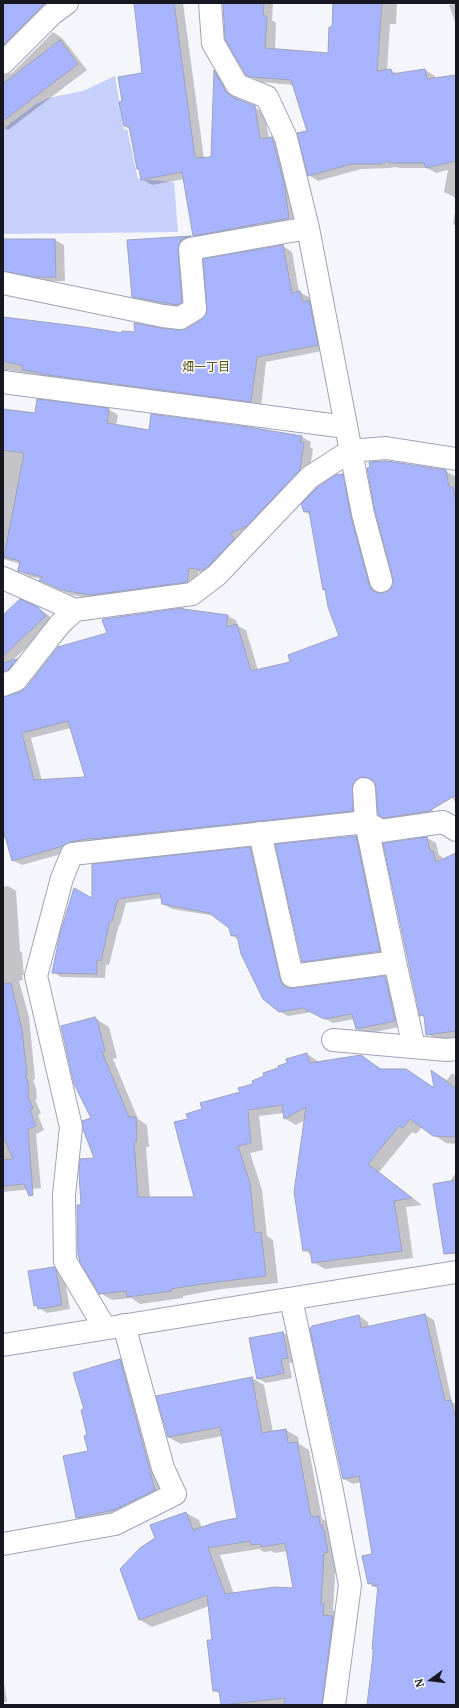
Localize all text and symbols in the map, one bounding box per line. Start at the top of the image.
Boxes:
district label: 畑一丁目 [182,361,230,375]
north arrow [411,1660,451,1700]
text: N [412,1677,427,1689]

